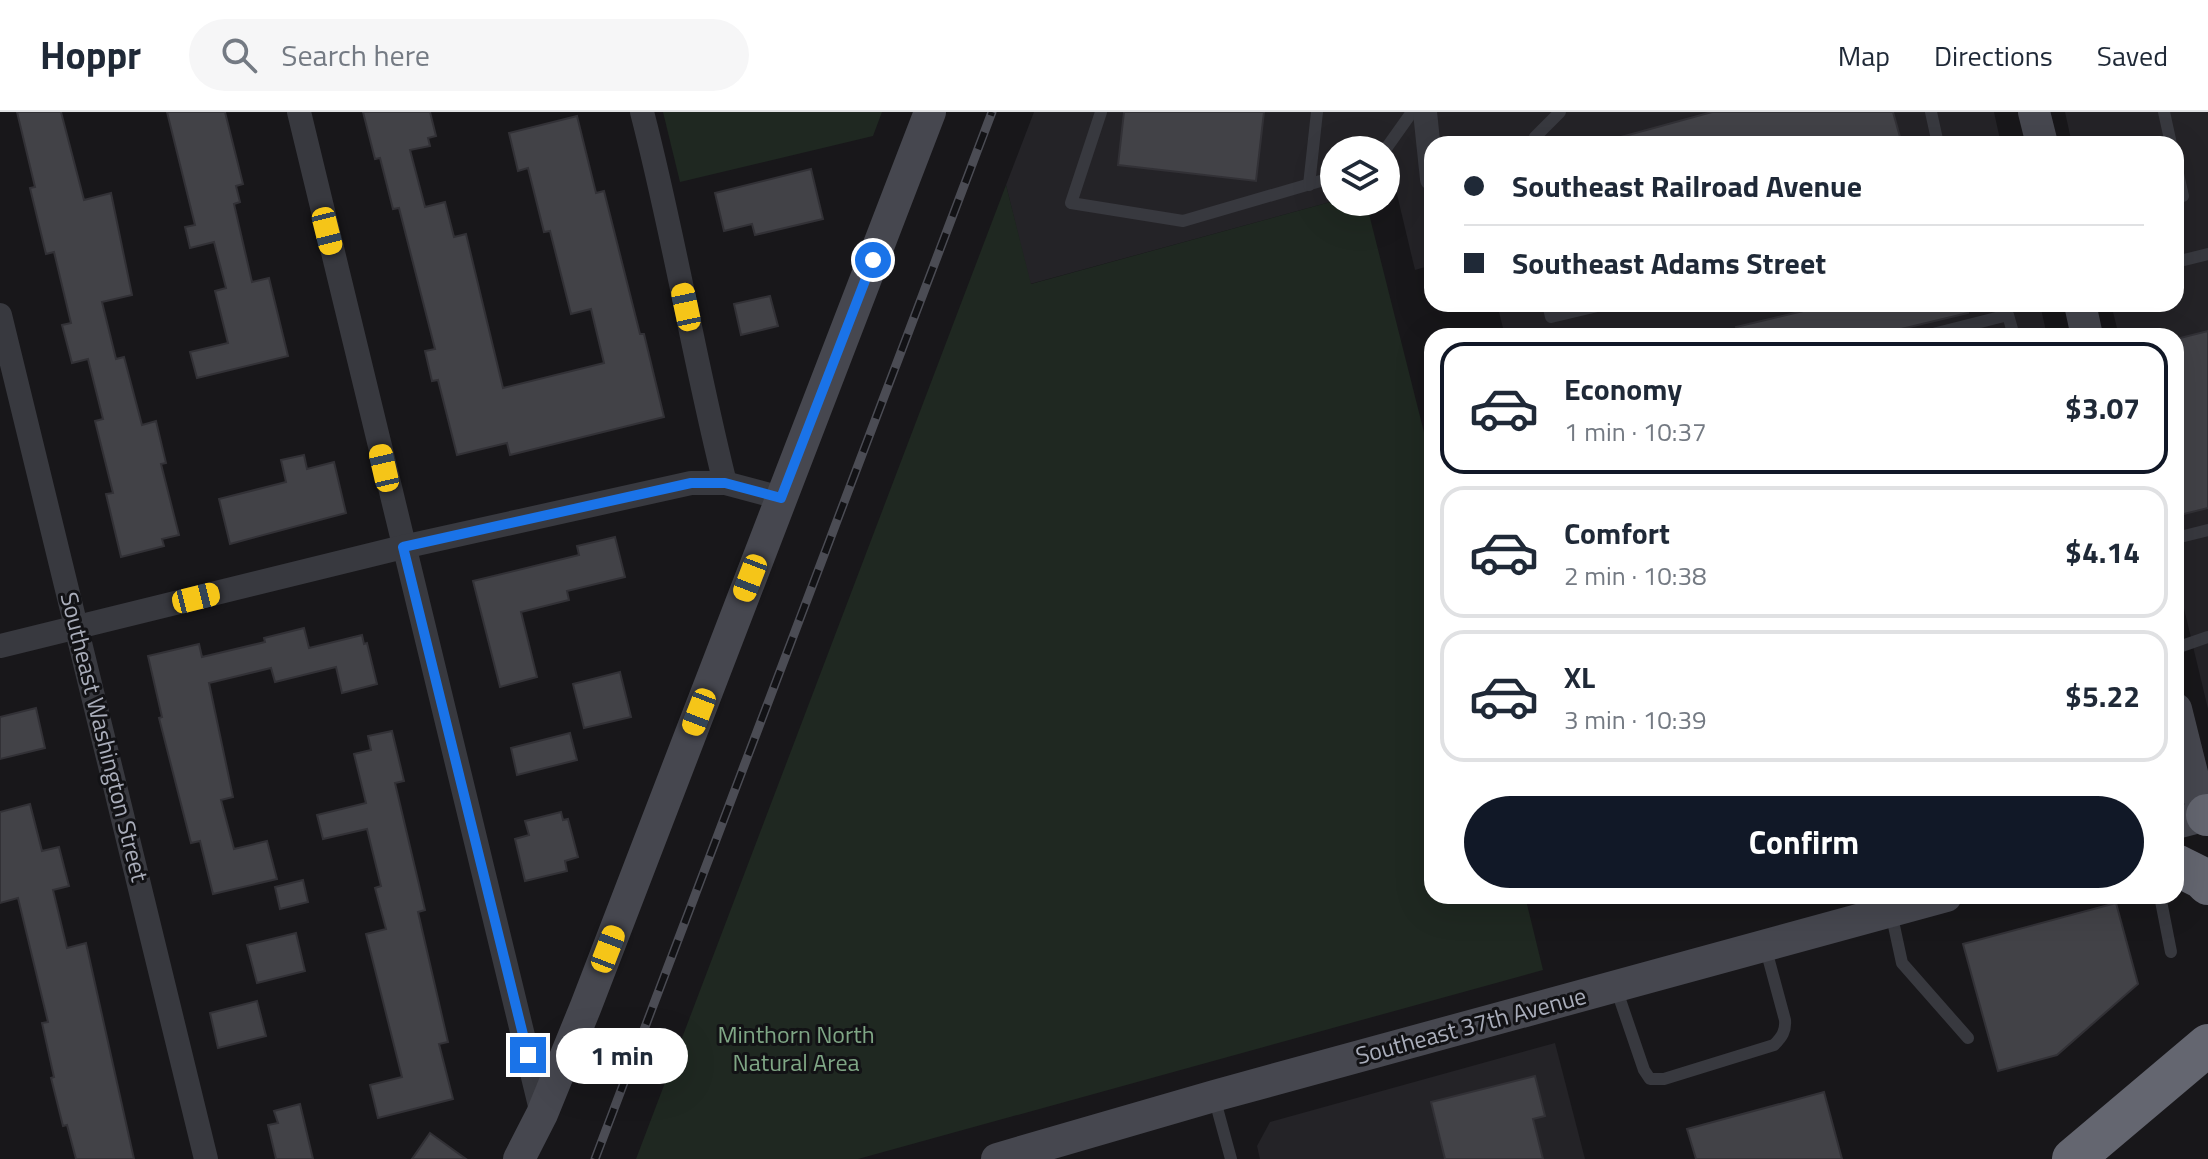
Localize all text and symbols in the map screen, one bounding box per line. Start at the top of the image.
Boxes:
search box [189,19,749,91]
text: Hoppr [40,26,141,84]
text: Search here [281,32,430,78]
icon: search [217,33,261,77]
text: Map [1838,34,1890,77]
text: Directions [1934,34,2053,77]
text: Saved [2097,34,2168,77]
map controls [1320,136,1400,216]
button: layers [1320,136,1400,216]
text: Southeast Railroad Avenue [1512,163,1862,209]
car [310,205,344,257]
text: Southeast Adams Street [1512,240,1826,286]
route start [855,242,891,278]
car [669,281,703,333]
text: Economy [1564,366,1682,412]
icon: car [1468,372,1540,444]
text: $3.07 [2065,385,2140,431]
text: 1 min · 10:37 [1564,412,1707,451]
car [367,442,401,494]
text: Comfort [1564,510,1670,556]
icon: car [1468,516,1540,588]
text: $4.14 [2065,529,2140,575]
car [730,551,770,605]
text: 2 min · 10:38 [1564,556,1707,595]
car [170,581,222,615]
street label: Southeast Washington Street [52,588,159,886]
text: XL [1564,654,1595,700]
icon: car [1468,660,1540,732]
text: $5.22 [2065,673,2140,719]
car [679,685,719,739]
text: 3 min · 10:39 [1564,700,1707,739]
button: Confirm [1464,796,2144,888]
car [588,922,628,976]
street label: Southeast 37th Avenue [1351,977,1590,1073]
park label: Minthorn North Natural Area [717,1016,875,1080]
callout: 1 min [556,1027,688,1083]
text: 1 min [590,1036,654,1075]
route end [510,1037,546,1073]

